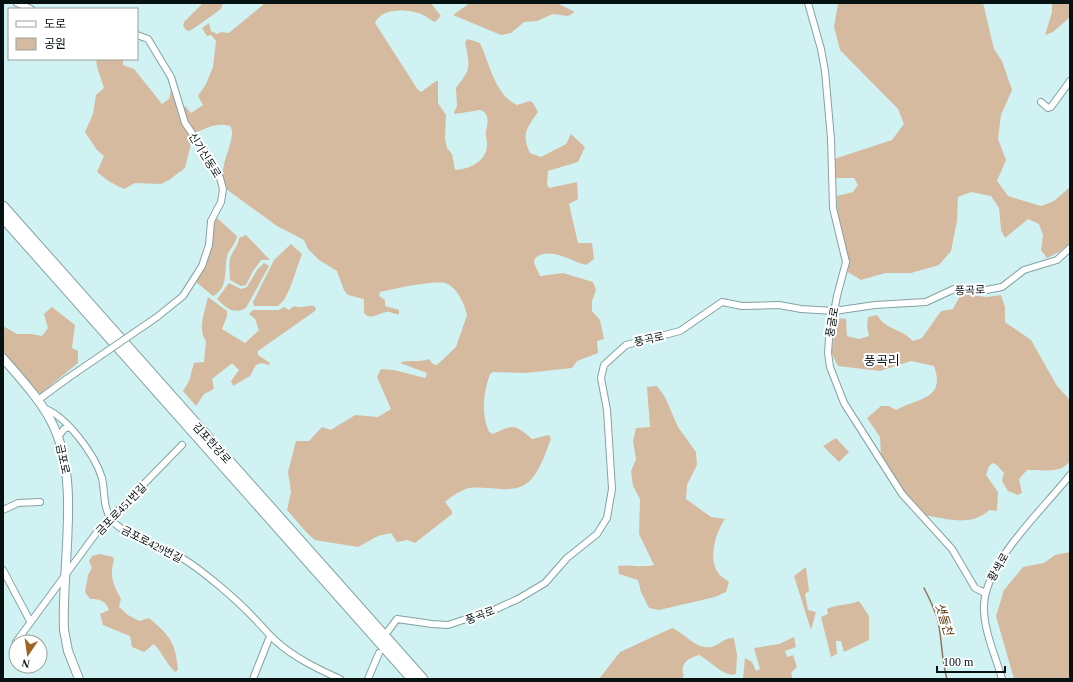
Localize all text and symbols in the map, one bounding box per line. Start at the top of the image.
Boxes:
legend [8,8,138,60]
text: 도로 [44,17,66,31]
text: 공원 [44,37,66,51]
street label: 신기신동로 [187,130,223,180]
street label: 풍곡로 [955,283,985,297]
street label: 풍굴로 [823,306,841,338]
street label: 풍곡로 [633,330,665,348]
district label: 풍곡리 [864,353,900,368]
street label: 김포한강로 [191,420,233,466]
street label: 금포로 [54,443,72,475]
street label: 금포로451번길 [93,481,149,537]
street label: 금포로429번길 [119,523,185,565]
street label: 황색로 [985,551,1011,583]
water label: 샛돌천 [932,601,956,639]
street label: 풍곡로 [464,604,496,626]
north arrow [8,634,48,674]
scale bar [937,648,1005,674]
text: 100 m [943,655,974,669]
text: N [20,657,31,670]

